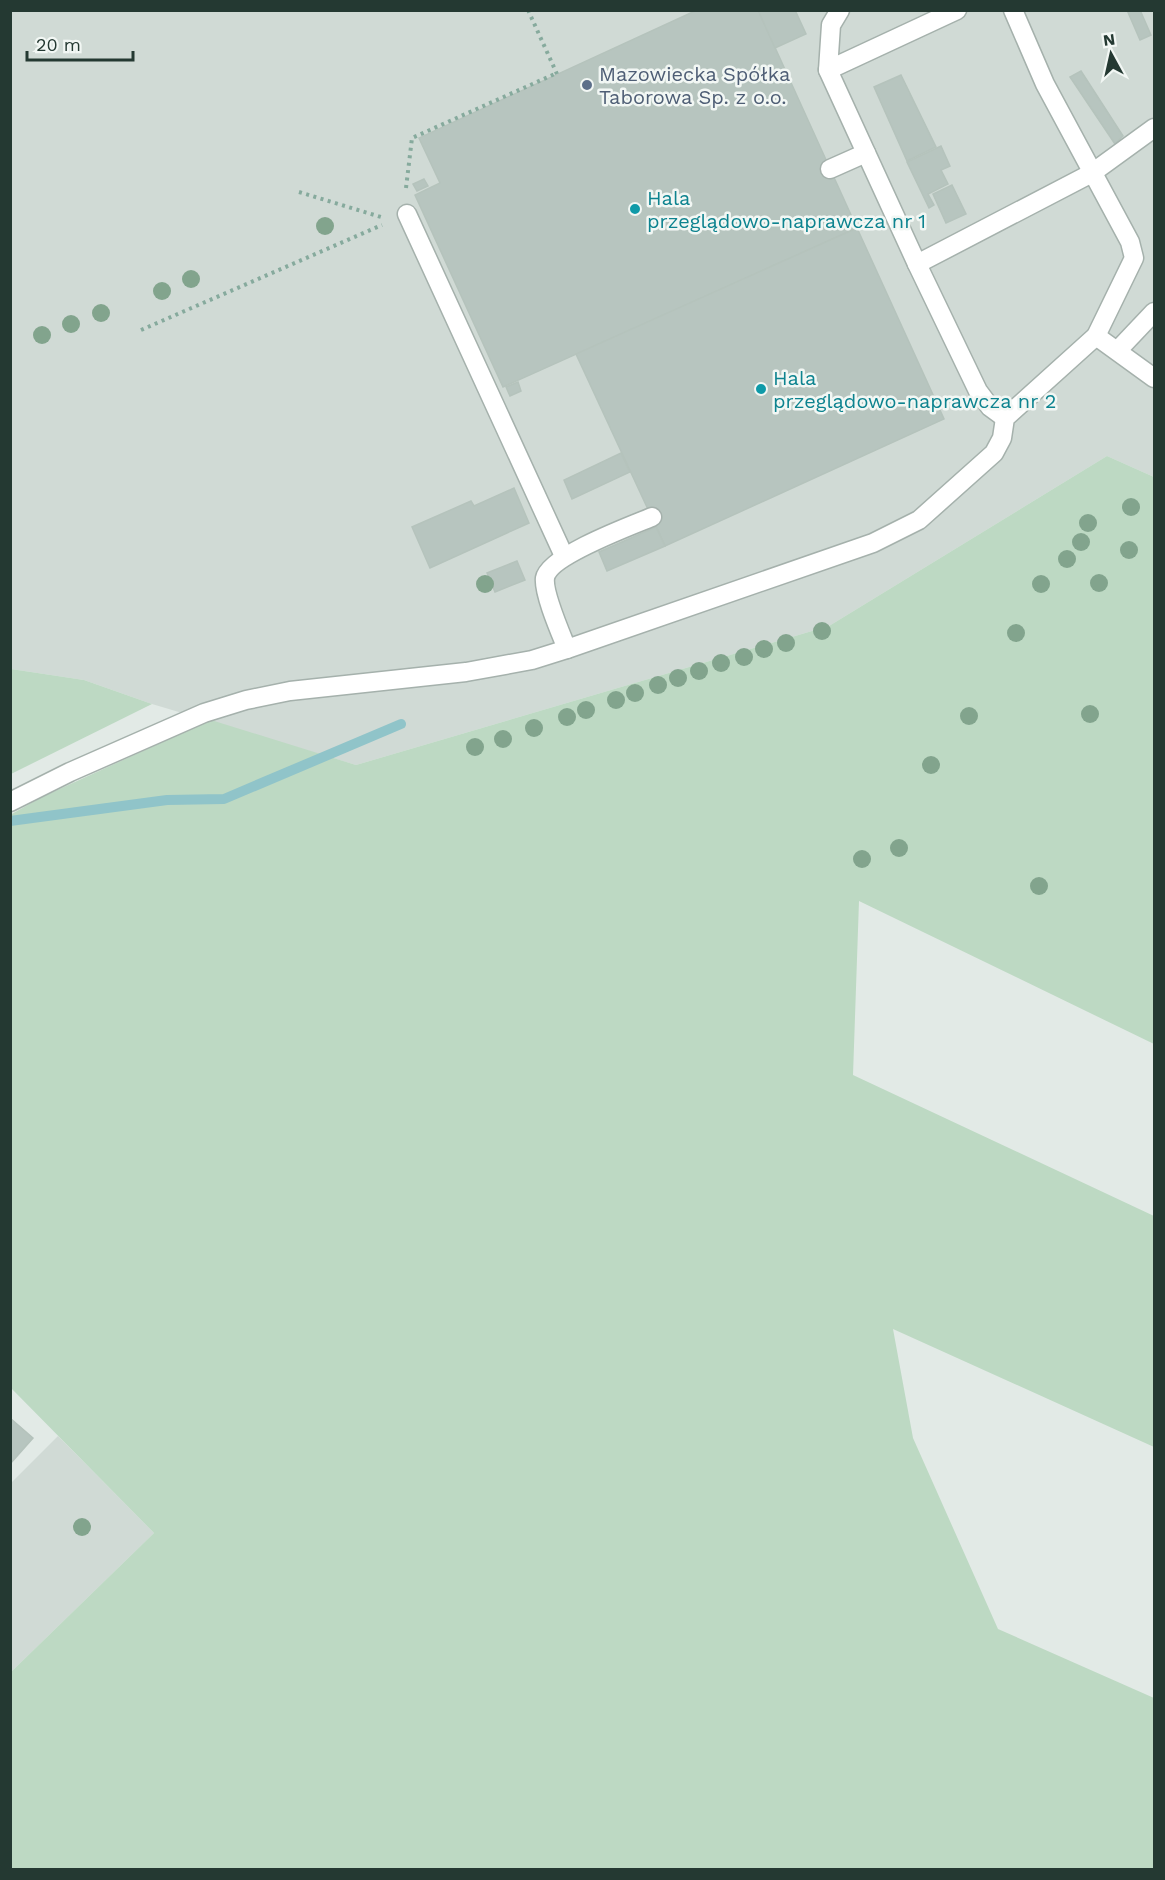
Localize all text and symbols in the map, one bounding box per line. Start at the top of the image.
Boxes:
scale bar [27,24,134,62]
north arrow [1081,24,1141,84]
text: N [1102,29,1116,50]
text: 20 m [36,34,81,55]
place label: Mazowiecka Spółka Taborowa Sp. z o.o. [599,62,790,109]
marker: Mazowiecka Spółka Taborowa Sp. z o.o. [580,78,594,92]
place label: Hala przeglądowo-naprawcza nr 1 [647,186,926,233]
marker: Hala przeglądowo-naprawcza nr 1 [628,202,642,216]
place label: Hala przeglądowo-naprawcza nr 2 [773,366,1056,413]
marker: Hala przeglądowo-naprawcza nr 2 [754,382,768,396]

